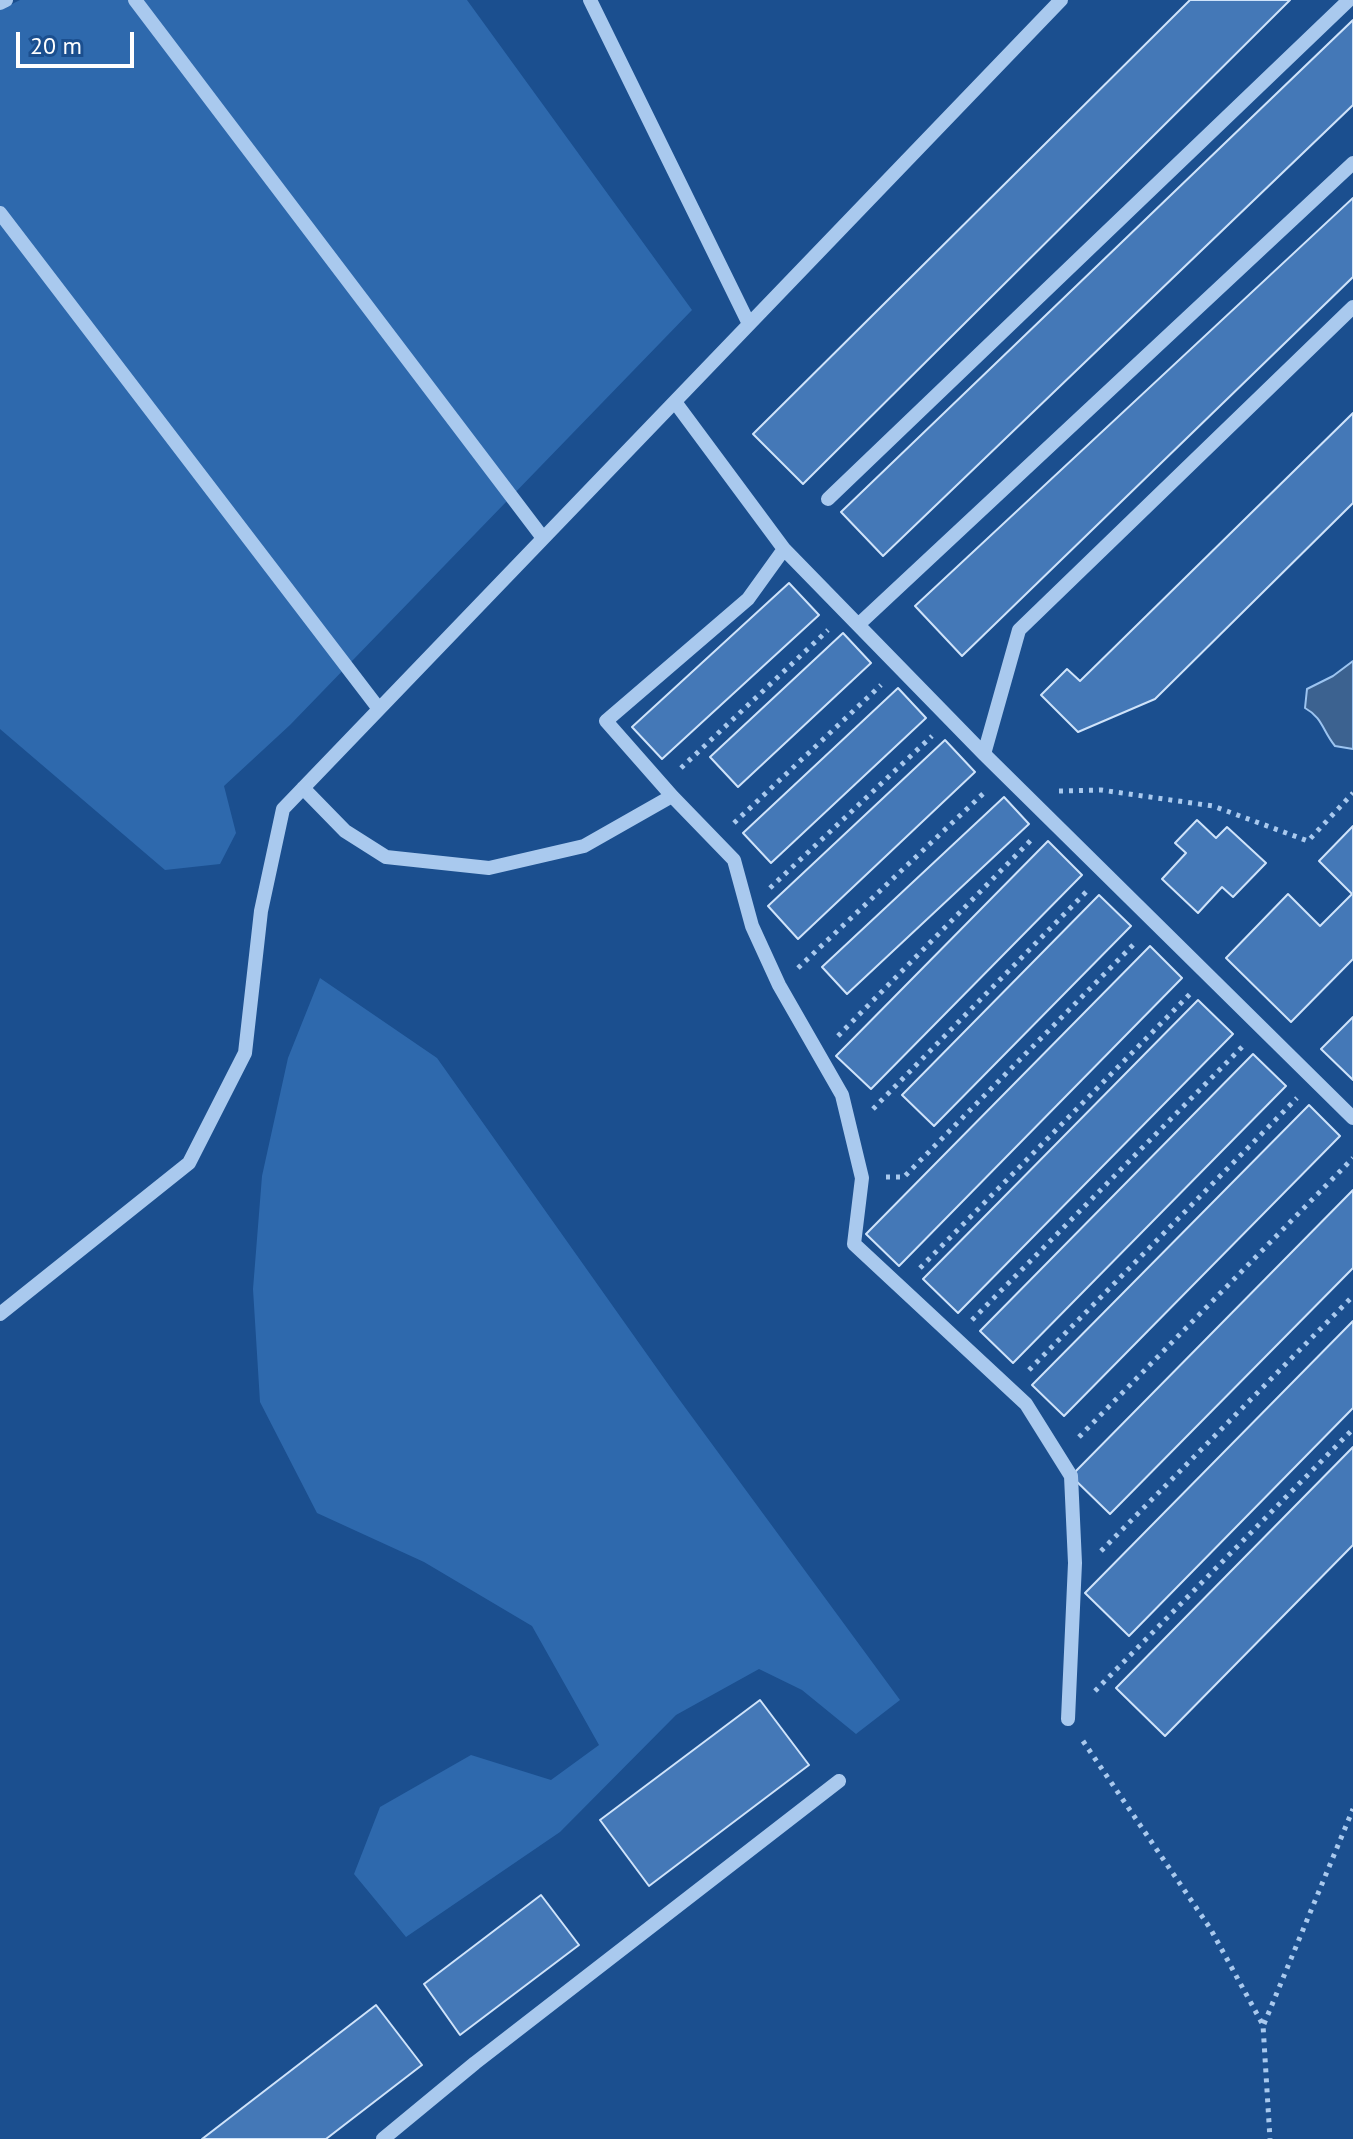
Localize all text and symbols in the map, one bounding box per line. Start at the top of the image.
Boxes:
scale bar [20,16,138,66]
text: 20 m [30,30,82,61]

